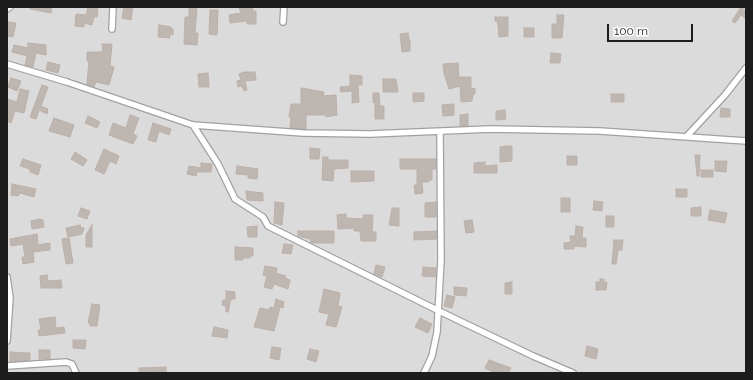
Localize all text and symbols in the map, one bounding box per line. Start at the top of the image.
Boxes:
scale bar [609,16,695,42]
text: 100 m [614,24,648,38]

